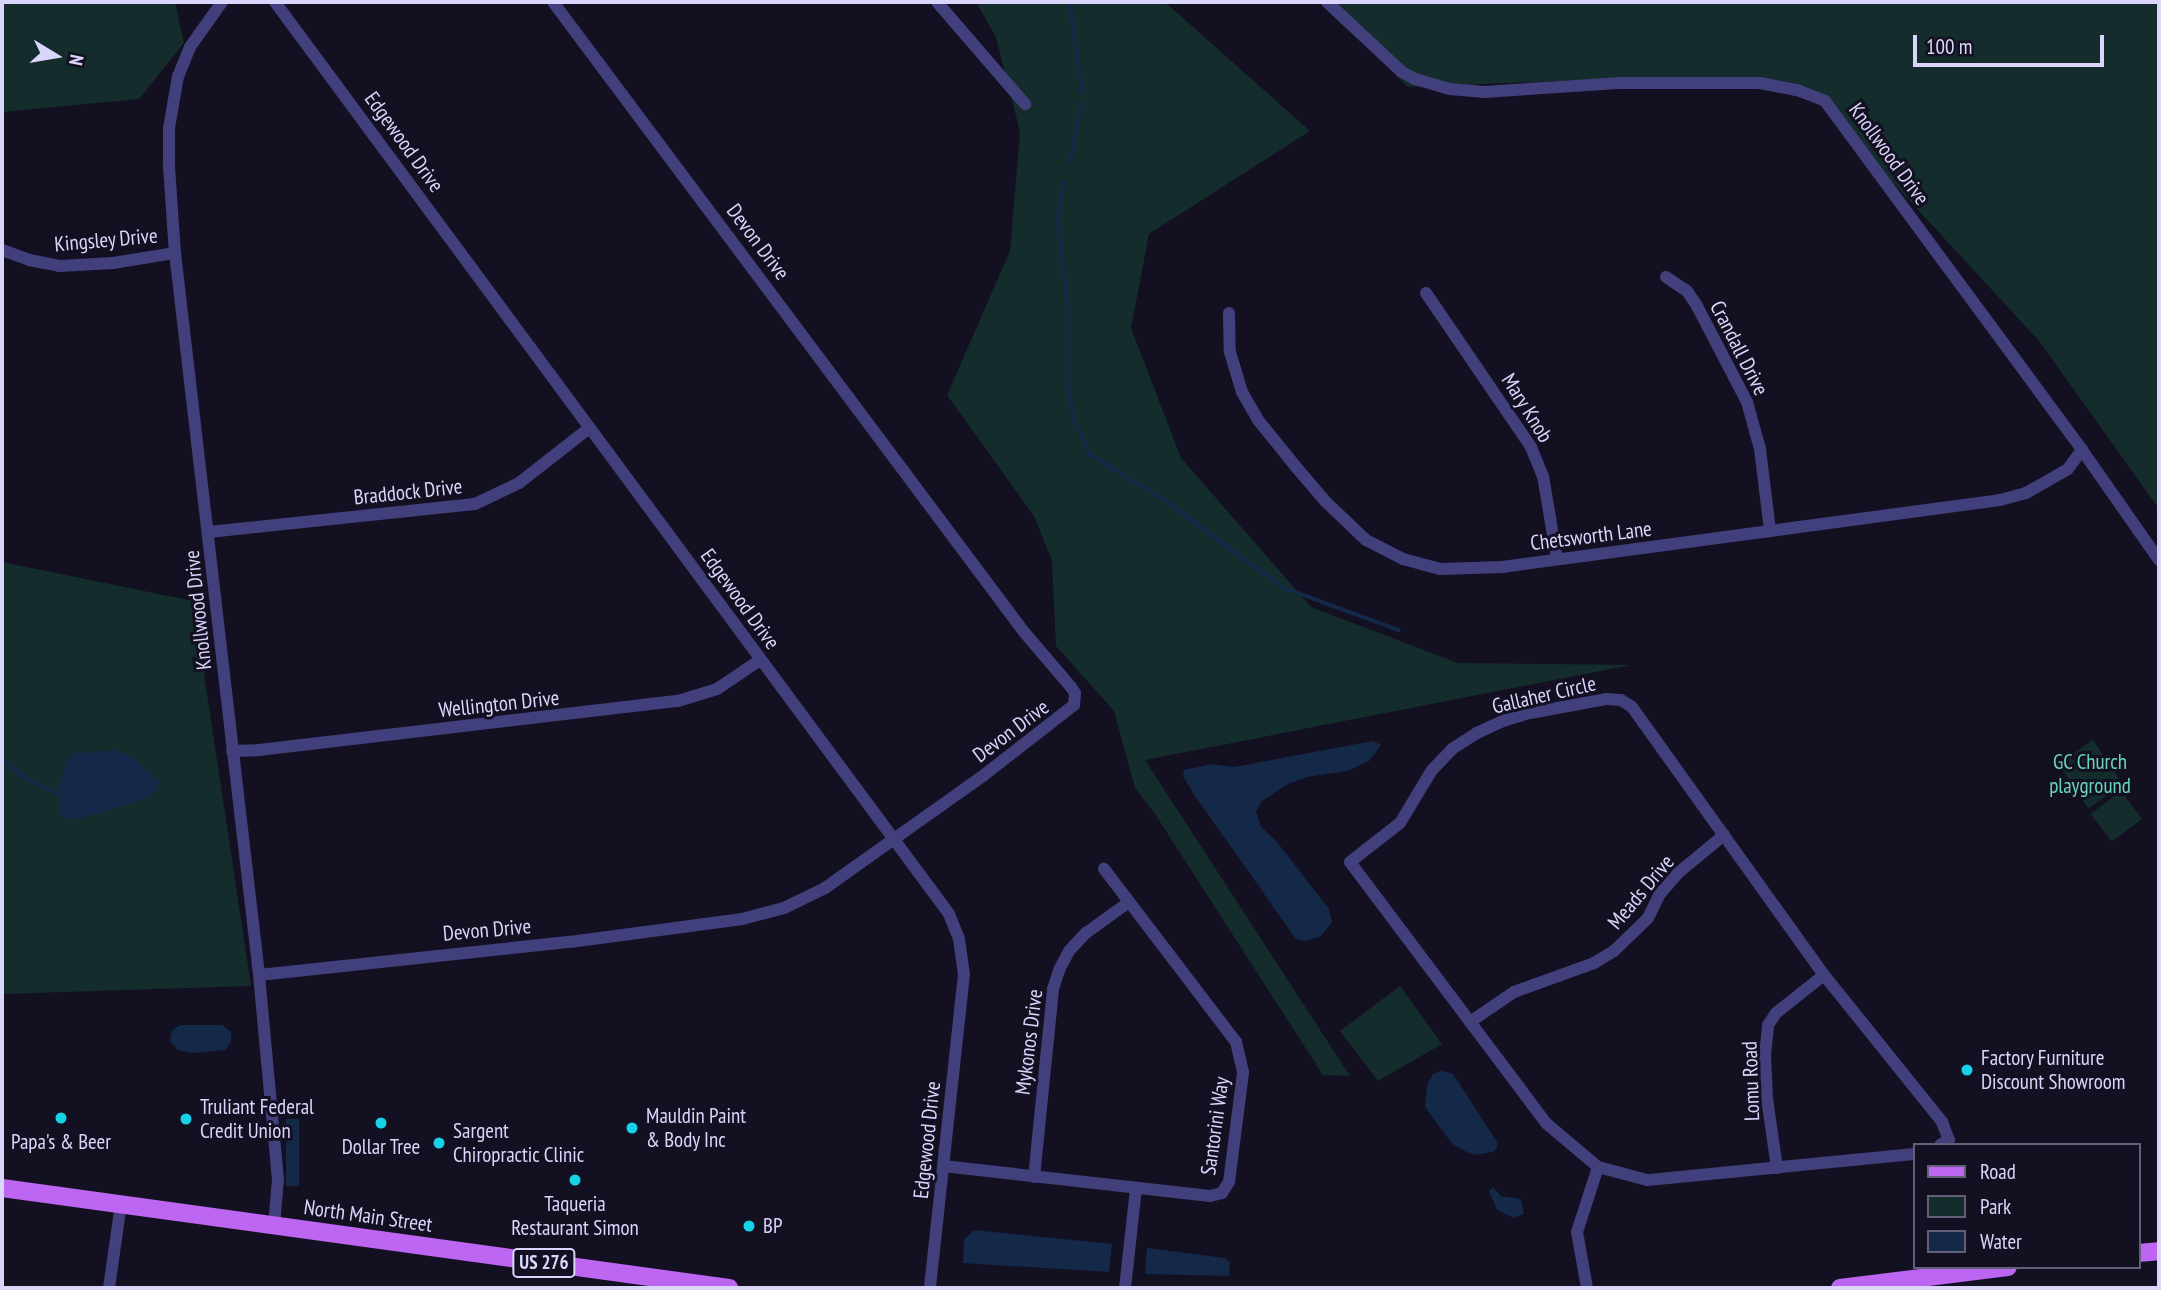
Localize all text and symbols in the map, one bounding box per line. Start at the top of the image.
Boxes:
north arrow [21,21,91,91]
scale bar [1916,21,2107,65]
text: 100 m [1926,33,1972,60]
text: N [64,53,89,67]
street label: Edgewood Drive [359,87,449,197]
street label: Knollwood Drive [1844,98,1934,210]
street label: Devon Drive [721,199,795,285]
street label: Kingsley Drive [53,223,159,257]
street label: Crandall Drive [1704,297,1774,399]
street label: Mary Knob [1496,369,1558,447]
street label: Braddock Drive [352,474,464,510]
street label: Chetsworth Lane [1529,516,1653,556]
street label: Edgewood Drive [695,544,785,654]
street label: Knollwood Drive [179,549,217,671]
street label: Gallaher Circle [1490,671,1598,719]
street label: Wellington Drive [437,685,561,723]
street label: Devon Drive [968,694,1054,768]
park label: GC Church playground [2049,749,2131,799]
street label: Meads Drive [1603,850,1679,934]
street label: Devon Drive [442,914,532,946]
street label: Mykonos Drive [1010,988,1048,1096]
street label: Lomu Road [1737,1041,1765,1121]
place label: Factory Furniture Discount Showroom [1981,1045,2126,1095]
marker: Factory Furniture Discount Showroom [1959,1062,1975,1078]
street label: Santorini Way [1196,1075,1234,1177]
street label: Edgewood Drive [908,1080,946,1200]
place label: Truliant Federal Credit Union [200,1094,314,1144]
place label: Mauldin Paint & Body Inc [646,1103,746,1153]
marker: Papa's & Beer [53,1110,69,1126]
marker: Truliant Federal Credit Union [178,1111,194,1127]
marker: Dollar Tree [373,1115,389,1131]
place label: Sargent Chiropractic Clinic [453,1118,585,1168]
marker: Mauldin Paint & Body Inc [624,1120,640,1136]
place label: Papa's & Beer [11,1129,111,1155]
place label: Dollar Tree [341,1134,421,1160]
marker: Sargent Chiropractic Clinic [431,1135,447,1151]
legend [1912,1143,2140,1269]
text: Road [1980,1158,2016,1185]
marker: Taqueria Restaurant Simon [567,1172,583,1188]
place label: Taqueria Restaurant Simon [511,1191,639,1241]
text: Park [1980,1193,2011,1220]
street label: North Main Street [302,1195,434,1237]
place label: BP [763,1213,782,1239]
marker: BP [741,1218,757,1234]
text: Water [1980,1228,2022,1255]
road number: US 276 [511,1247,577,1278]

